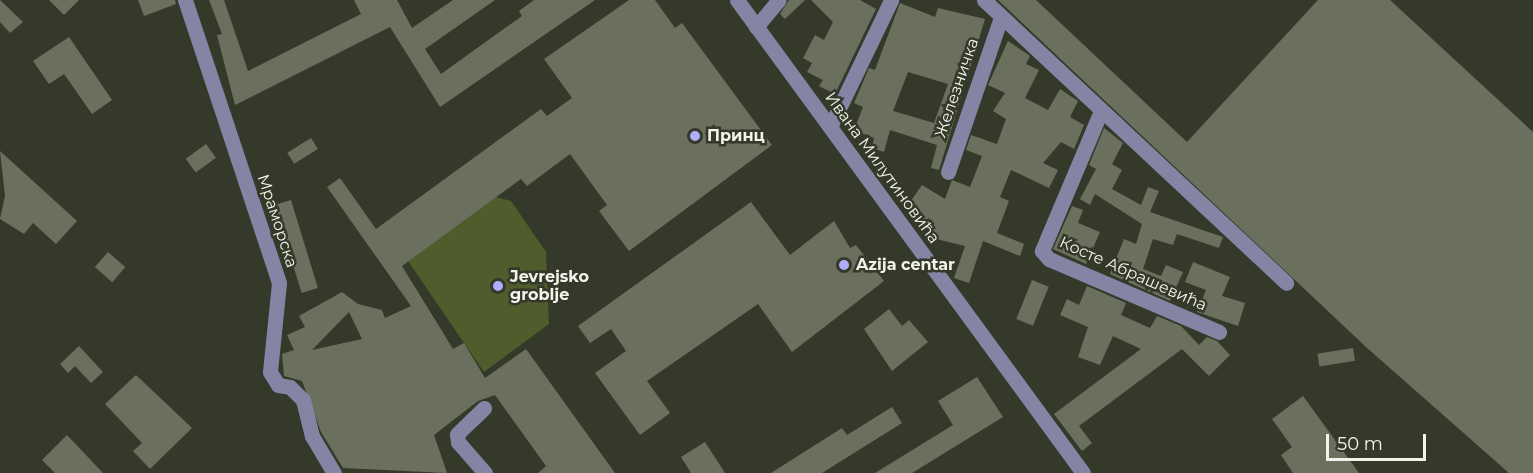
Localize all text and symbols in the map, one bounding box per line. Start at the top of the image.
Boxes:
street label: Железничка [931,36,983,140]
street label: Ивана Милутиновића [821,89,943,247]
place label: Принц [707,126,765,146]
marker: Принц [688,129,702,143]
street label: Мраморска [253,172,301,270]
street label: Косте Абрашевића [1056,233,1210,315]
place label: Azija centar [856,255,955,275]
marker: Azija centar [837,258,851,272]
place label: Jevrejsko groblje [510,267,589,305]
marker: Jevrejsko groblje [491,279,505,293]
scale bar [1329,422,1430,460]
text: 50 m [1337,433,1383,455]

